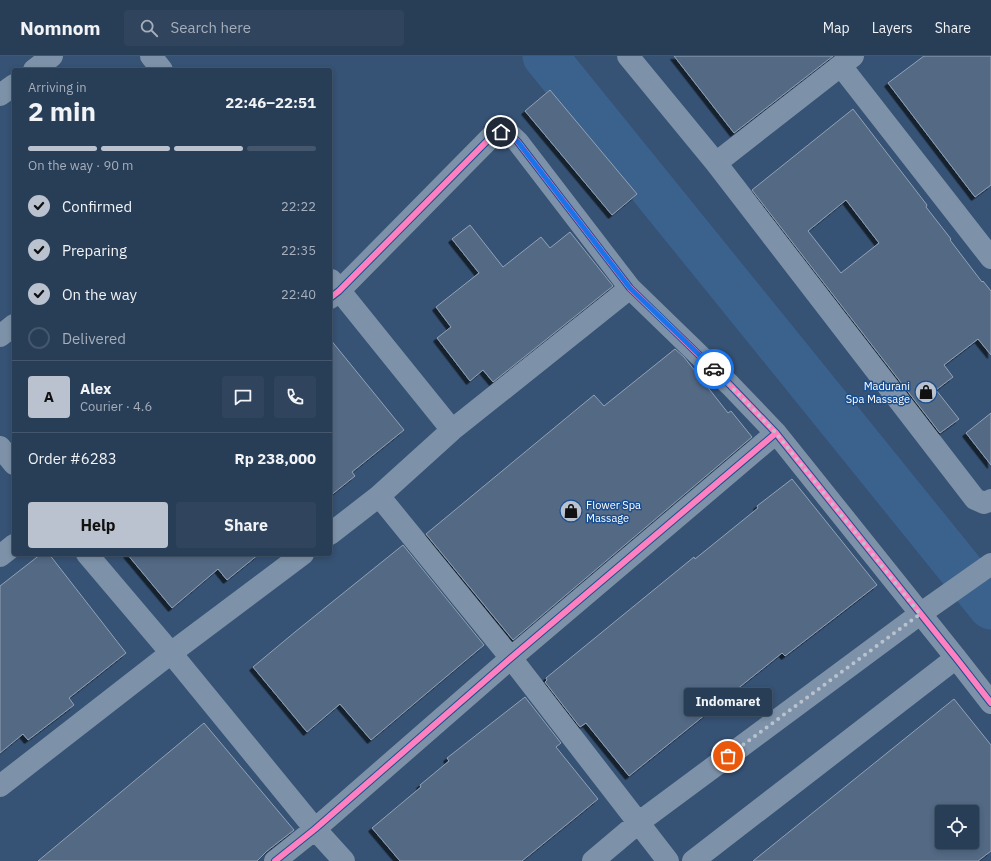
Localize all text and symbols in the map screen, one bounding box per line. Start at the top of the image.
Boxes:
search box [124,10,404,46]
text: Nomnom [20,16,100,40]
icon: search [138,17,160,39]
text: Search here [170,18,251,37]
text: Map [823,19,850,37]
text: Layers [872,19,913,37]
text: Share [935,19,971,37]
text: Arriving in [28,79,87,96]
text: 22:46–22:51 [225,93,316,112]
text: 2 min [28,94,96,128]
pin [484,115,518,149]
icon: home [490,121,512,143]
text: On the way · 90 m [28,157,133,174]
icon: check [28,195,50,217]
text: Confirmed [62,197,132,216]
text: 22:22 [281,198,316,215]
icon: check [28,239,50,261]
text: Preparing [62,241,127,260]
text: 22:35 [281,242,316,259]
icon: check [28,283,50,305]
text: On the way [62,285,137,304]
text: 22:40 [281,286,316,303]
text: Delivered [62,329,126,348]
courier [694,349,734,389]
icon: car [703,358,725,380]
button: chat [222,376,264,418]
button: phone [274,376,316,418]
text: Alex [80,379,111,398]
place label: Madurani Spa Massage [846,379,910,406]
shop icon: Madurani Spa Massage [913,379,939,405]
text: A [44,387,54,406]
text: Courier · 4.6 [80,398,152,415]
text: Order #6283 [28,449,117,468]
text: Rp 238,000 [235,449,316,468]
shop icon: Flower Spa Massage [558,498,584,524]
place label: Flower Spa Massage [586,498,641,525]
button: Help [28,502,168,548]
button: Share [176,502,316,548]
callout: Indomaret [684,688,772,716]
text: Indomaret [695,693,761,710]
pin [711,739,745,773]
icon: bag [717,745,739,767]
map controls [935,805,979,849]
button: locate [935,805,979,849]

